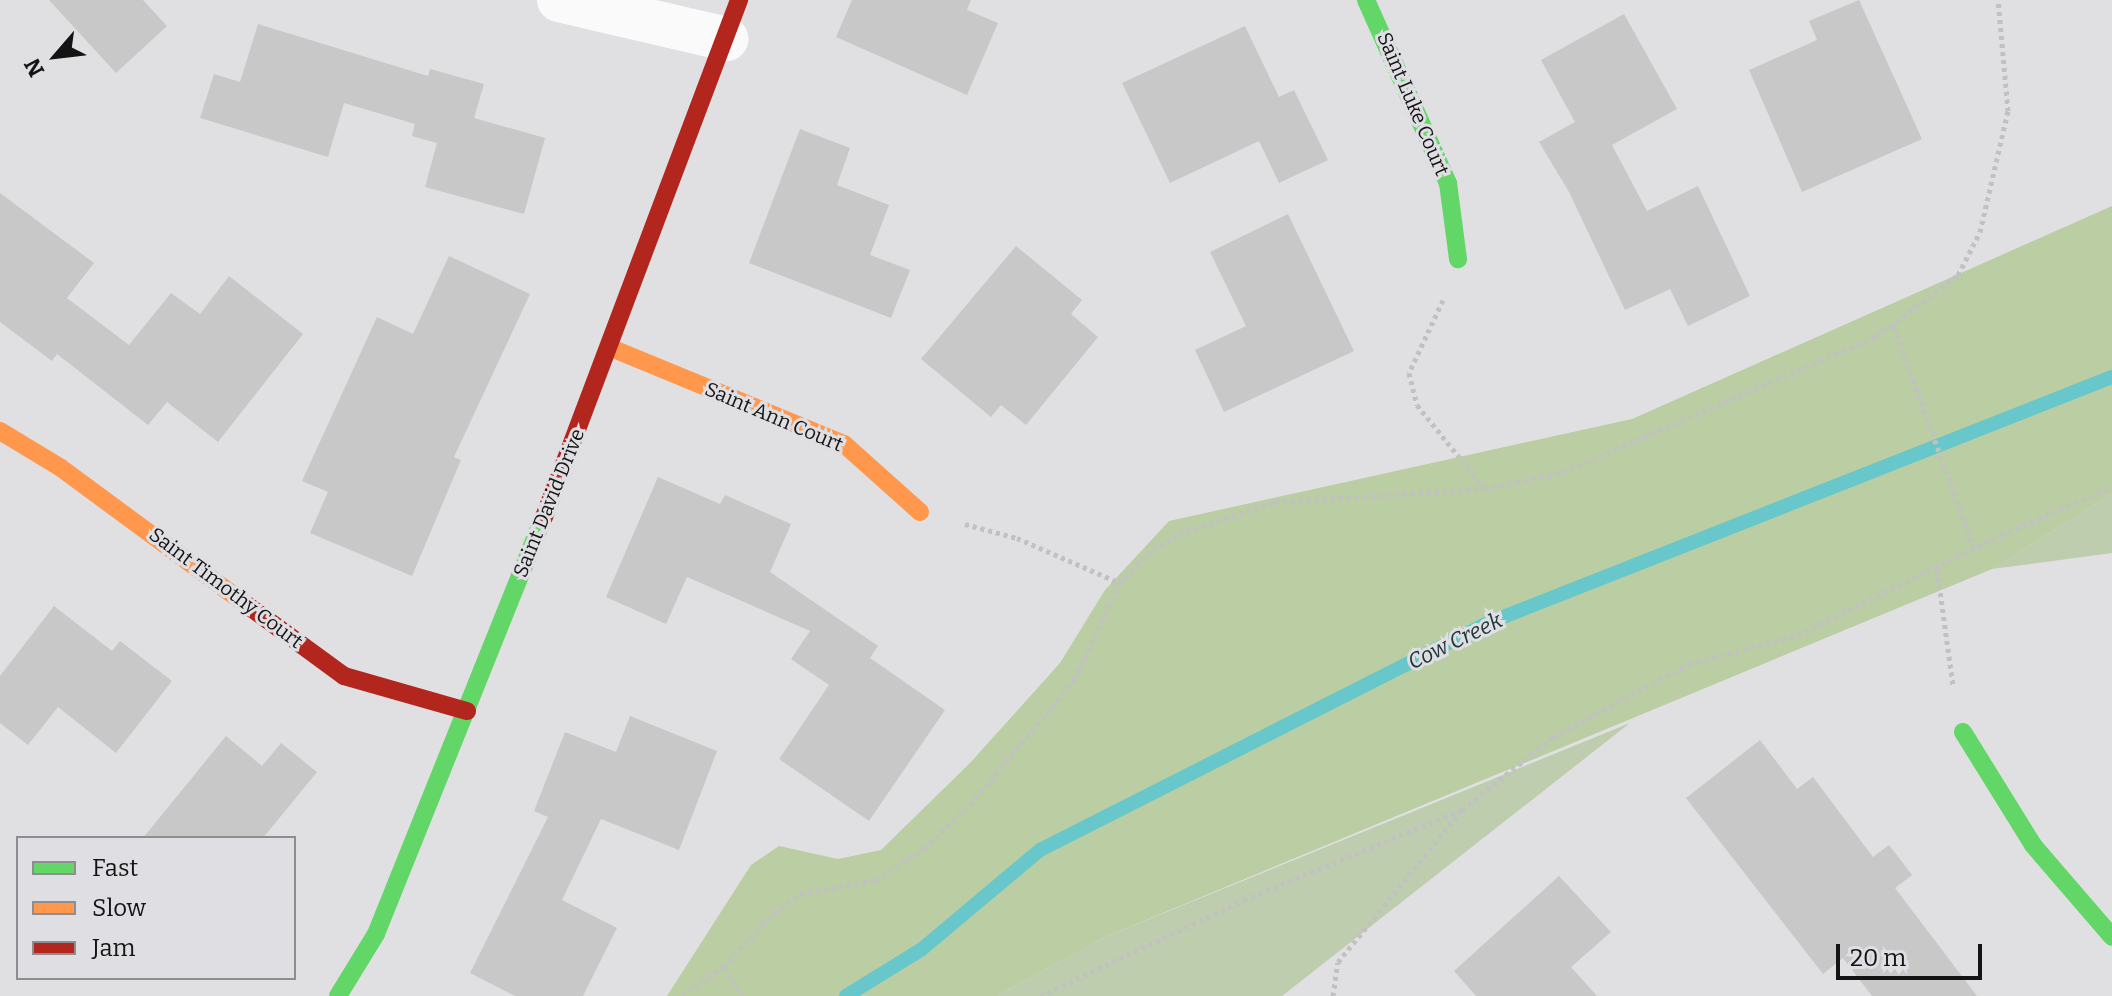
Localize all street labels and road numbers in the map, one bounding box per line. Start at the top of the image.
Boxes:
street label: Saint Luke Court [1372,29,1454,179]
street label: Saint Ann Court [701,377,847,457]
street label: Saint David Drive [508,425,590,581]
street label: Saint Timothy Court [145,522,307,654]

